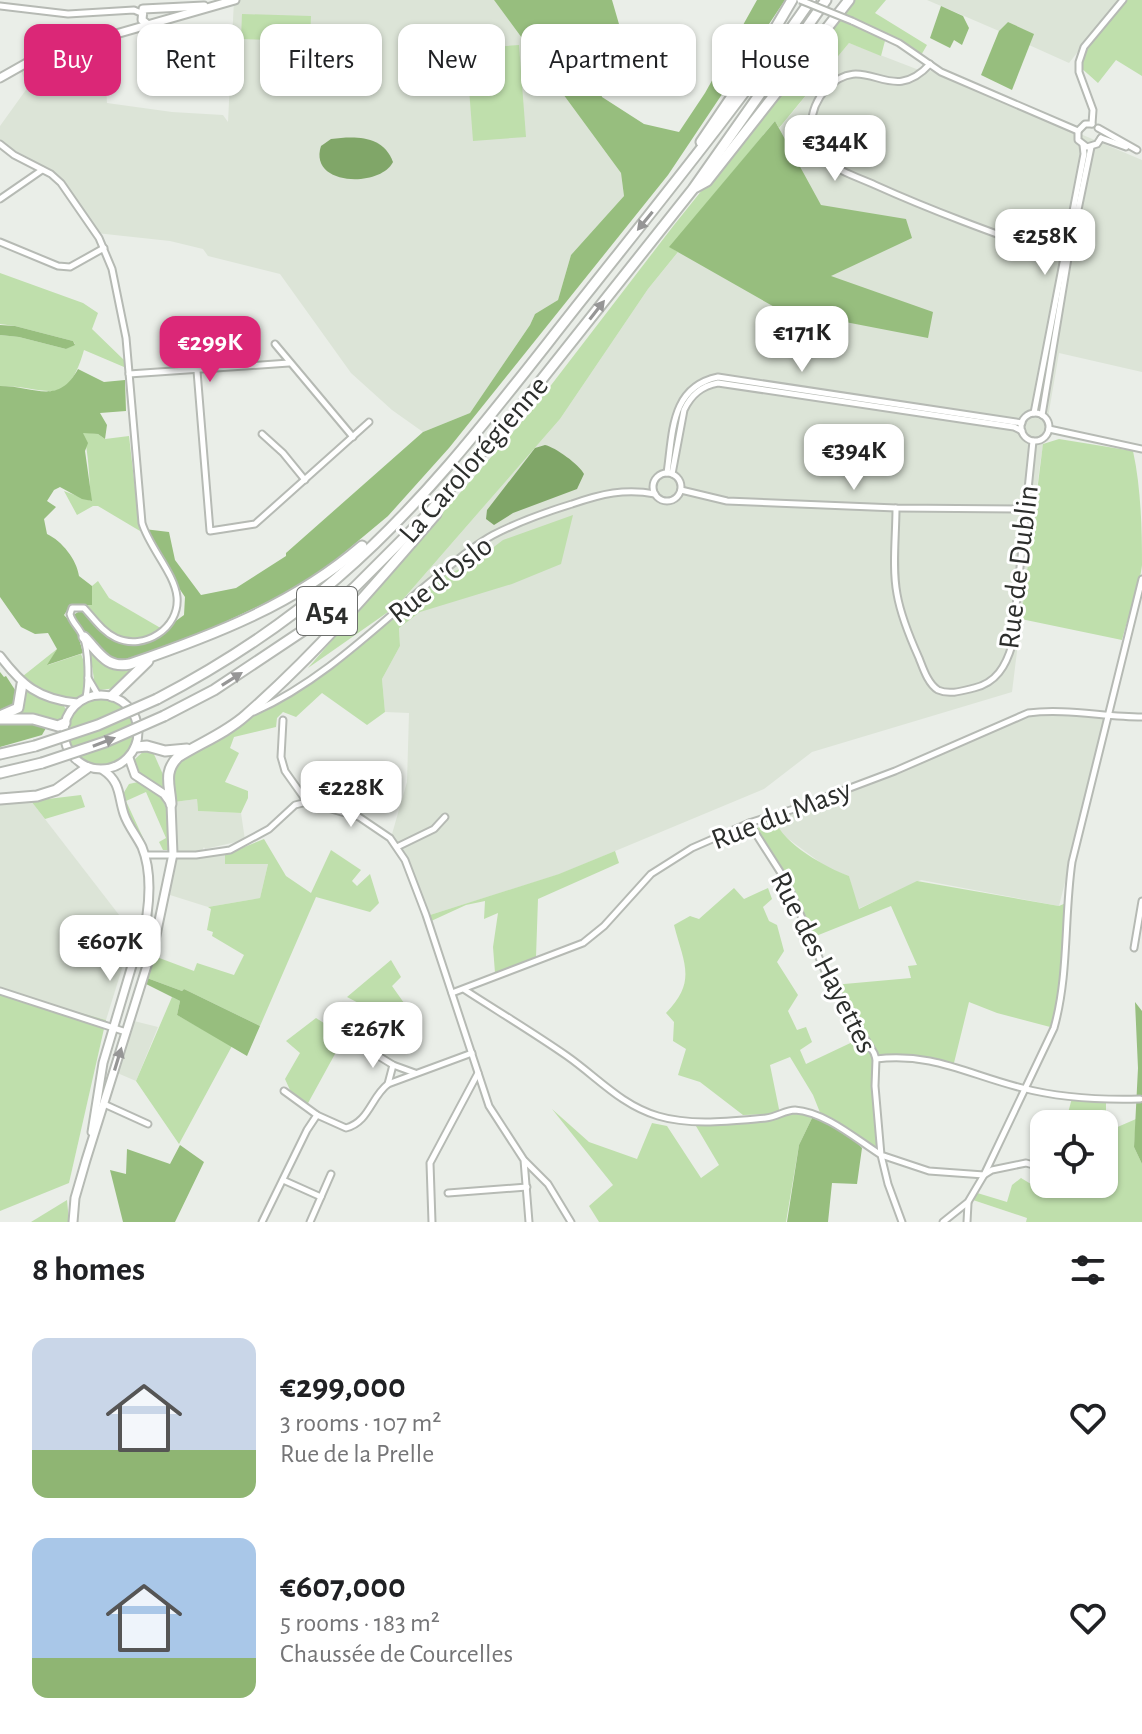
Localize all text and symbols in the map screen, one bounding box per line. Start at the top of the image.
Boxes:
chip: Buy [24,24,121,96]
chip: Rent [137,24,244,96]
chip: Filters [260,24,382,96]
chip: New [398,24,505,96]
chip: Apartment [521,24,696,96]
chip: House [712,24,838,96]
pin: €344K [779,115,891,183]
text: €344K [803,128,867,154]
pin: €258K [989,209,1101,277]
one-way arrow [637,211,654,231]
text: €258K [1013,222,1077,248]
one-way arrow [588,300,605,320]
pin: €171K [746,306,858,374]
pin: €299K [154,316,266,384]
text: €171K [773,319,831,345]
text: €299K [178,329,242,355]
street label: La Carolorégienne [394,371,554,549]
pin: €394K [798,424,910,492]
text: €394K [822,437,886,463]
street label: Rue de Dublin [994,484,1044,651]
street label: Rue d'Oslo [383,530,498,629]
road number: A54 [297,587,357,635]
one-way arrow [222,671,243,686]
one-way arrow [92,735,116,748]
pin: €228K [295,761,407,829]
text: €228K [319,774,383,800]
street label: Rue du Masy [707,775,856,855]
street label: Rue des Hayettes [765,867,882,1058]
pin: €607K [54,915,166,983]
text: €607K [78,928,142,954]
pin: €267K [317,1002,429,1070]
text: €267K [341,1015,405,1041]
one-way arrow [112,1047,125,1071]
map controls [1030,1110,1118,1198]
button: locate [1030,1110,1118,1198]
icon: filters [1066,1248,1110,1292]
text: 8 homes [32,1253,145,1287]
icon: home [96,1370,192,1466]
text: €299,000 [280,1370,406,1404]
icon: heart [1066,1396,1110,1440]
text: 3 rooms · 107 m² [280,1410,441,1436]
text: Rue de la Prelle [280,1441,434,1467]
icon: home [96,1570,192,1666]
text: €607,000 [280,1570,406,1604]
icon: heart [1066,1596,1110,1640]
text: 5 rooms · 183 m² [280,1610,440,1636]
text: Chaussée de Courcelles [280,1641,513,1667]

